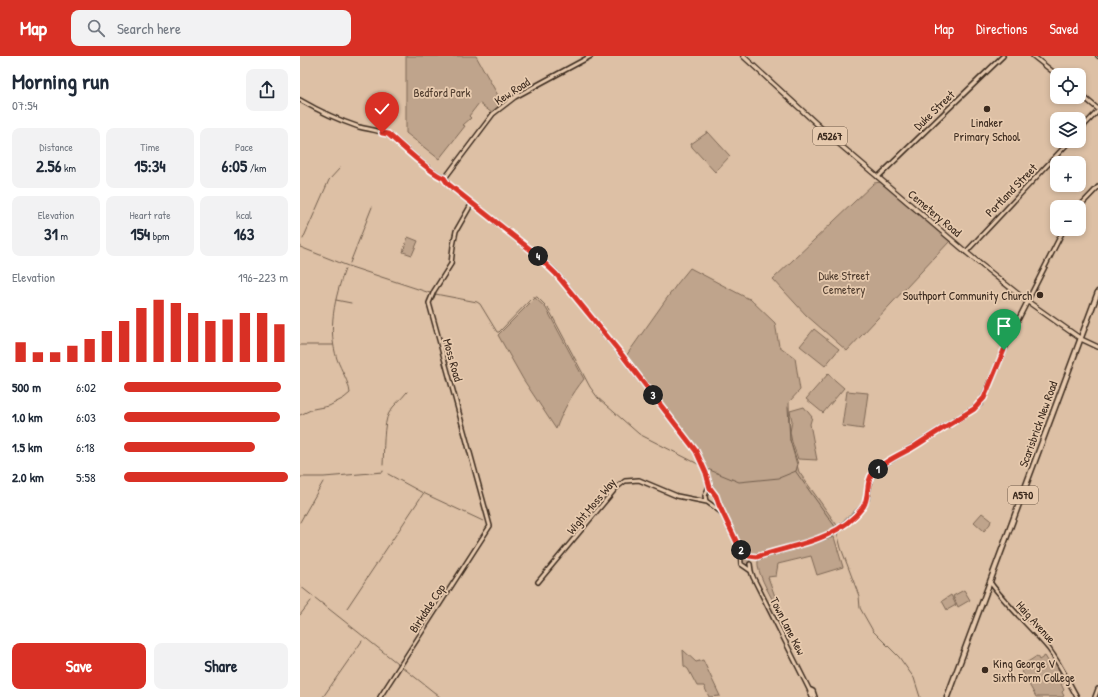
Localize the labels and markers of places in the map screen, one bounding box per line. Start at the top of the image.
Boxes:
pin [365,92,399,133]
marker: Linaker Primary School [982,104,992,114]
place label: Linaker Primary School [954,114,1021,145]
pin: 4 [528,246,548,266]
place label: Southport Community Church [903,287,1032,304]
marker: Southport Community Church [1035,290,1045,300]
pin [987,309,1021,350]
pin: 3 [643,385,663,405]
pin: 1 [868,459,888,479]
pin: 2 [731,540,751,560]
place label: King George V Sixth Form College [993,655,1075,686]
marker: King George V Sixth Form College [980,665,990,675]

